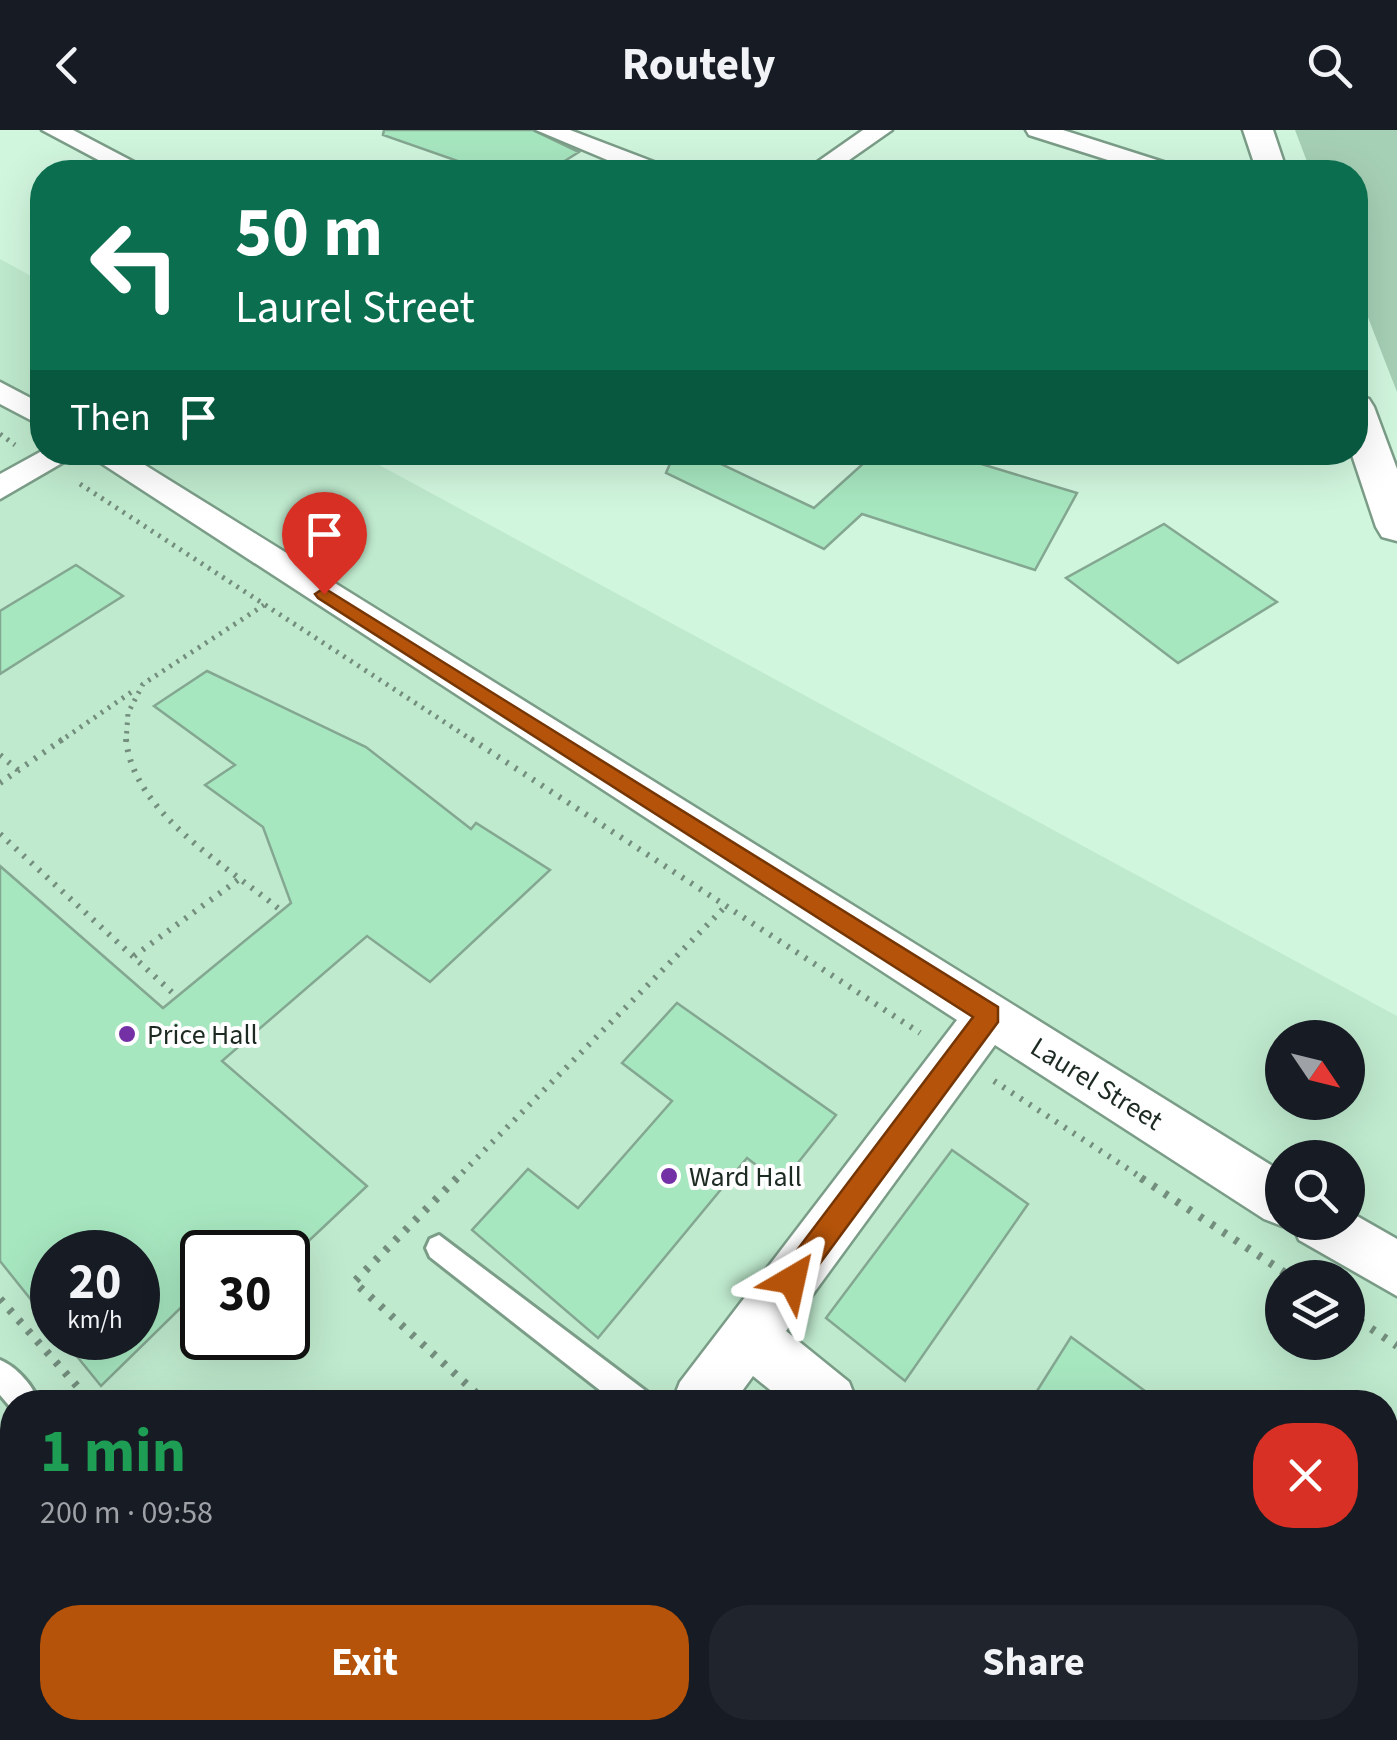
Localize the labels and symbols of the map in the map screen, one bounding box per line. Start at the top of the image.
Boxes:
pin [282,492,367,595]
place label: Price Hall [147,1015,258,1055]
north arrow [1265,1020,1365,1120]
marker: Price Hall [116,1023,138,1045]
street label: Laurel Street [1023,1027,1171,1141]
place label: Ward Hall [689,1157,802,1197]
marker: Ward Hall [658,1165,680,1187]
position arrow [740,1228,844,1332]
speed limit sign: 30 [180,1230,310,1360]

